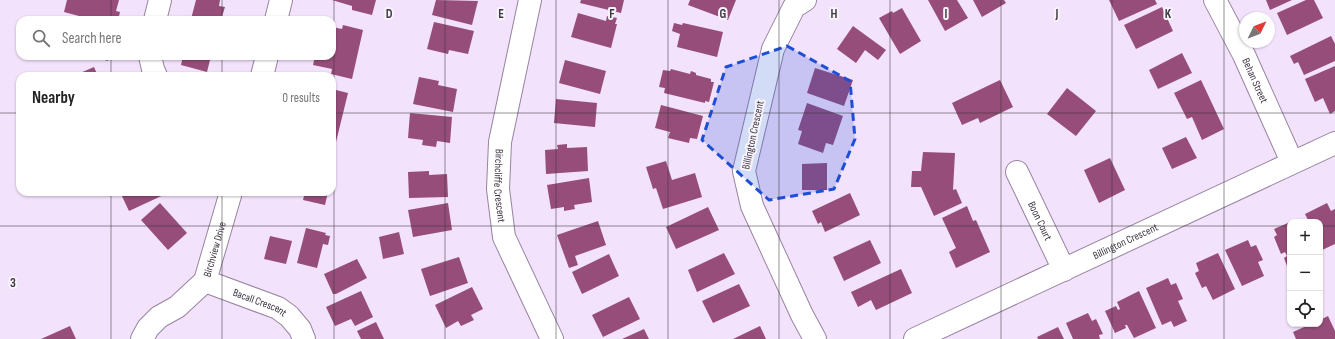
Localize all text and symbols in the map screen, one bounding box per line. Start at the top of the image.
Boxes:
text: D [386,6,393,22]
text: E [498,6,504,22]
text: F [609,6,615,22]
text: G [720,6,727,22]
text: H [831,6,838,22]
text: I [945,6,948,22]
text: J [1055,6,1059,22]
text: K [1165,6,1172,22]
north arrow [1239,12,1275,48]
search box [16,16,336,60]
icon: search [30,27,52,49]
text: Search here [62,29,122,48]
street label: Behan Street [1240,56,1271,106]
text: Nearby [32,88,75,108]
text: 0 results [282,90,320,106]
street label: Billington Crescent [739,99,767,171]
street label: Birchcliffe Crescent [492,149,509,224]
street label: Boon Court [1025,199,1055,243]
map controls [1287,219,1323,327]
button: + [1287,219,1323,255]
street label: Birchview Drive [200,220,229,278]
street label: Billington Crescent [1091,220,1160,262]
button: − [1287,255,1323,291]
text: 3 [10,275,16,291]
street label: Bacall Crescent [231,285,290,319]
button: locate [1287,291,1323,327]

